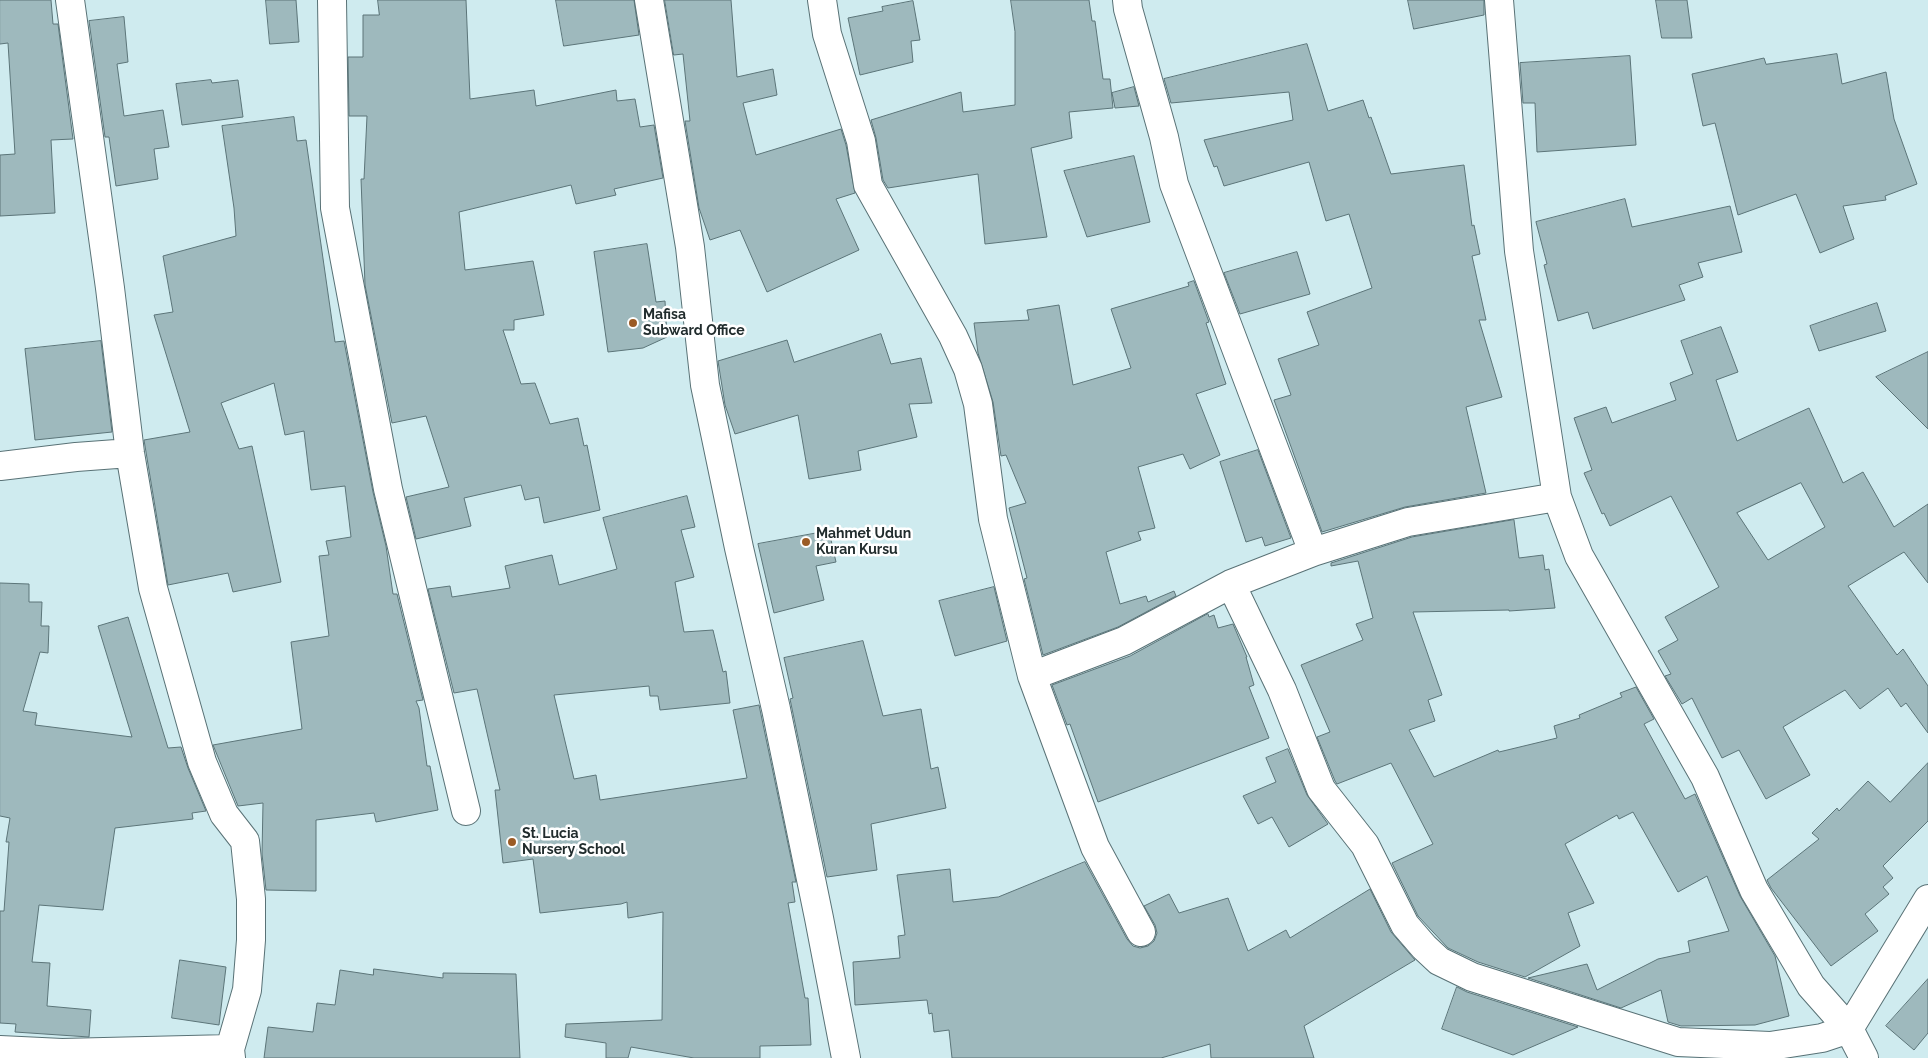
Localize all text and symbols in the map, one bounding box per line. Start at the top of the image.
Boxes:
place label: Mafisa Subward Office [643,307,745,340]
marker: Mafisa Subward Office [627,317,639,329]
place label: Mahmet Udun Kuran Kursu [816,526,911,558]
marker: Mahmet Udun Kuran Kursu [800,536,812,548]
place label: St. Lucia Nursery School [522,826,625,859]
marker: St. Lucia Nursery School [506,836,518,848]

